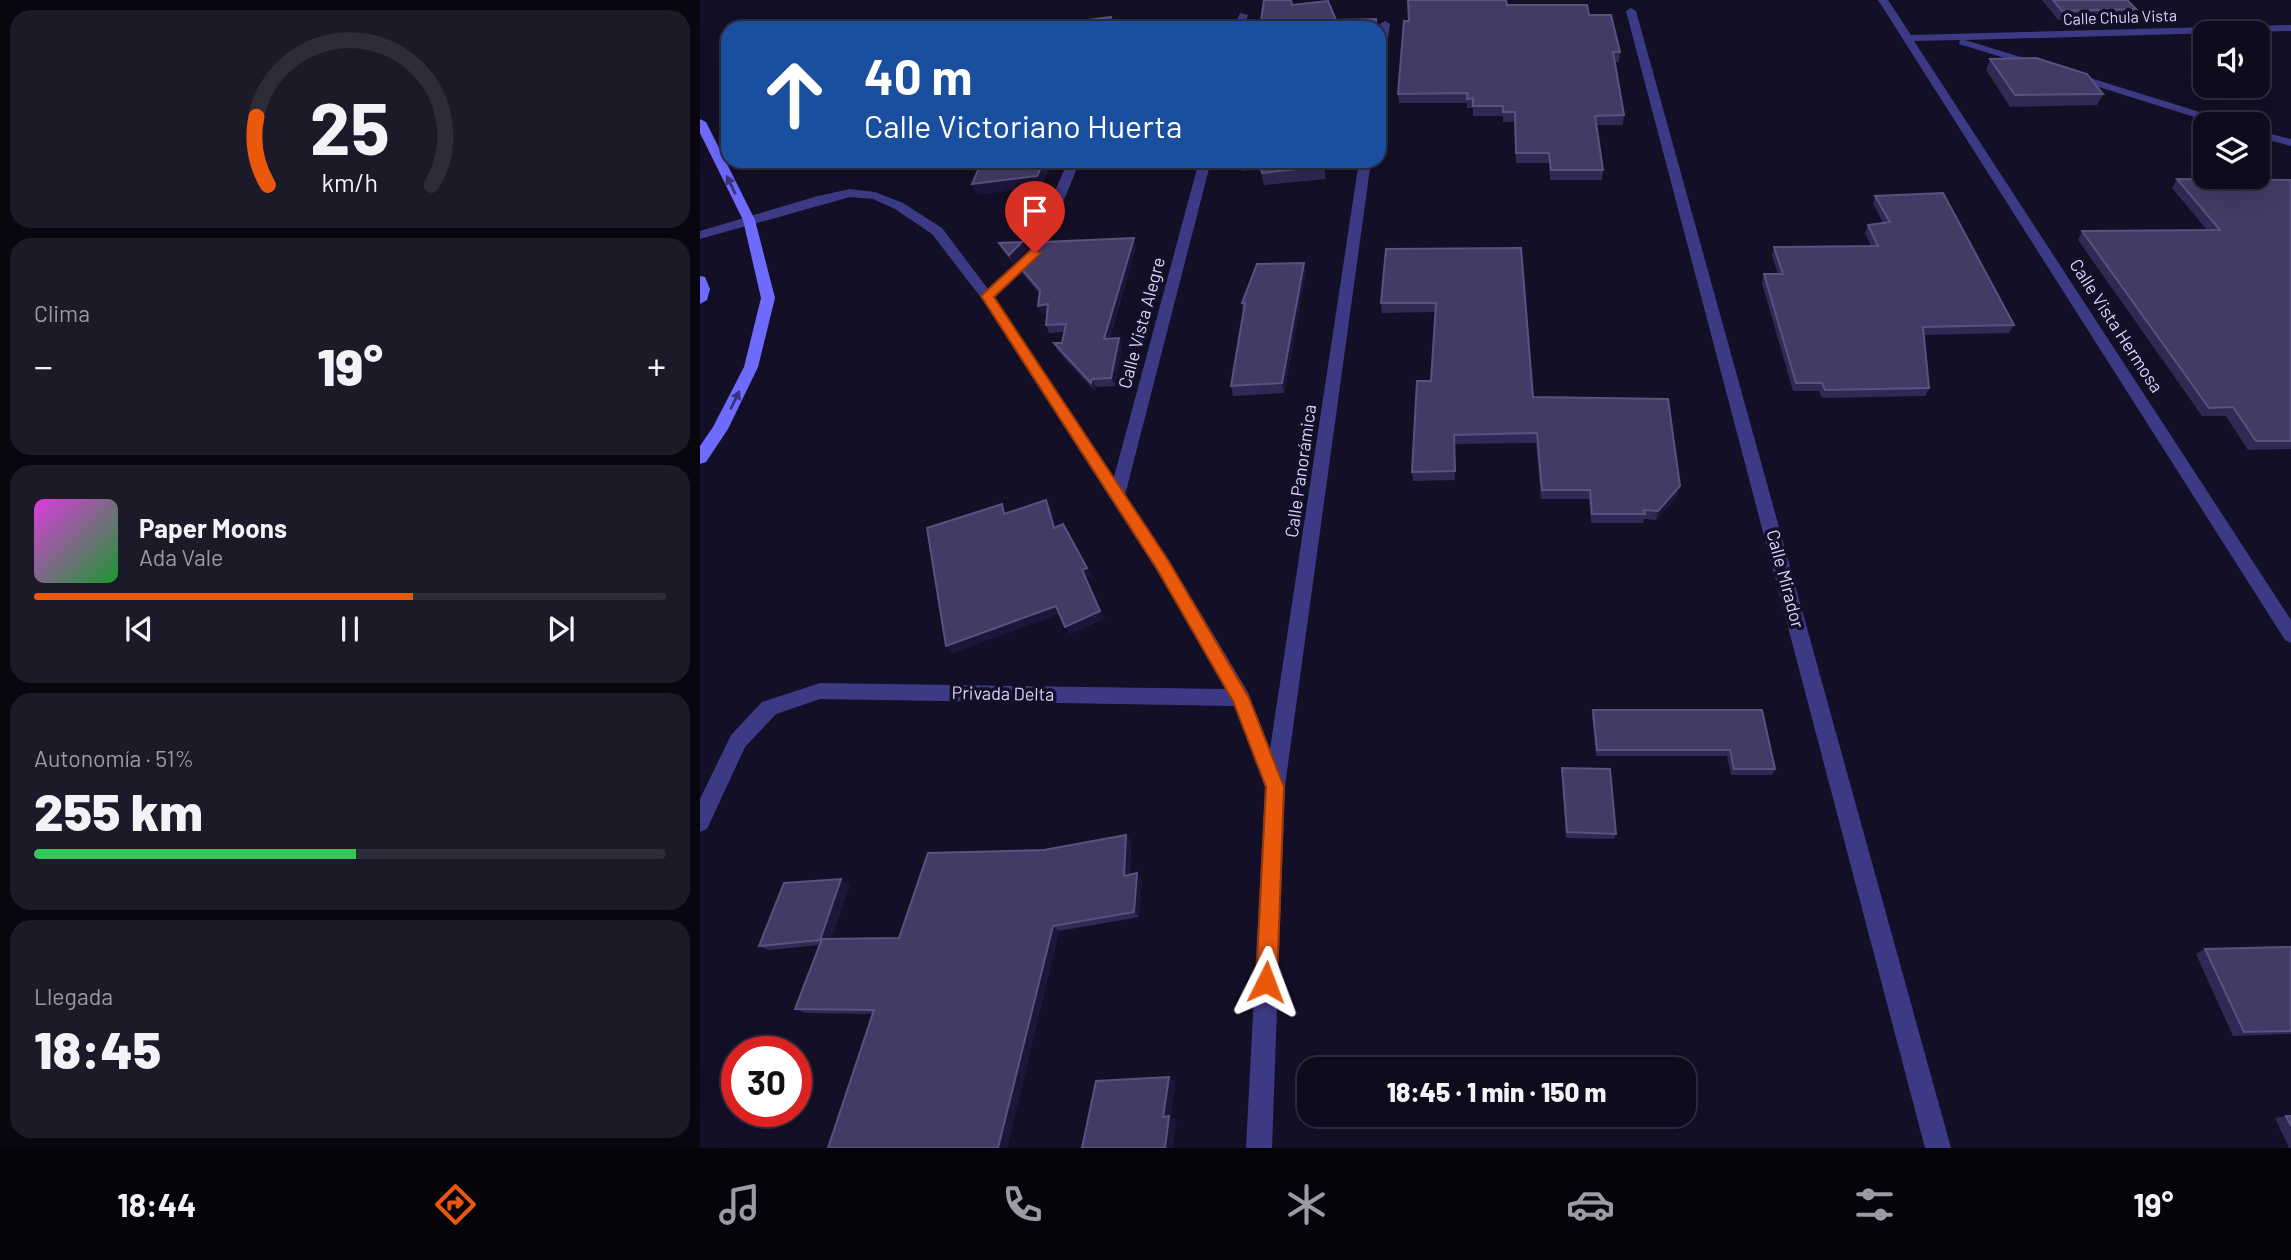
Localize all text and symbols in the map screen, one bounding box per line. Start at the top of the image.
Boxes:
street label: Calle Chula Vista [2063,5,2177,28]
map controls [2193,21,2270,189]
button: sound [2193,21,2270,98]
text: 40 m [864,46,972,105]
icon: ahead [749,49,840,140]
text: 25 [310,82,390,170]
text: Calle Victoriano Huerta [864,106,1182,144]
button: layers [2193,112,2270,189]
text: km/h [322,167,378,197]
one-way arrow [726,175,737,195]
pin [1005,181,1065,253]
icon: arrive [1016,192,1054,230]
street label: Calle Vista Hermosa [2065,254,2168,396]
street label: Calle Vista Alegre [1113,255,1169,391]
text: Clima [34,299,90,327]
text: 19° [317,334,383,396]
text: − [34,342,53,388]
text: + [647,342,666,388]
one-way arrow [729,390,740,410]
street label: Calle Panorámica [1280,403,1320,539]
text: Paper Moons [139,512,287,543]
street label: Calle Mirador [1762,527,1810,631]
text: Ada Vale [139,543,223,571]
icon: previous [120,610,158,648]
icon: pause [331,610,369,648]
icon: next [542,610,580,648]
street label: Privada Delta [952,681,1054,705]
text: Autonomía · 51% [34,744,194,772]
text: 255 km [34,779,203,841]
position arrow [1229,945,1303,1019]
text: Llegada [34,982,113,1010]
text: 18:45 [34,1017,161,1079]
speed limit sign: 30 [721,1036,812,1127]
text: 18:45 · 1 min · 150 m [1387,1076,1606,1107]
icon: directions [431,1180,480,1229]
icon: music [715,1180,764,1229]
icon: phone [998,1180,1047,1229]
icon: climate [1282,1180,1331,1229]
icon: car [1566,1180,1615,1229]
icon: filters [1850,1180,1899,1229]
text: 18:44 [117,1185,196,1223]
text: 19° [2133,1185,2174,1223]

